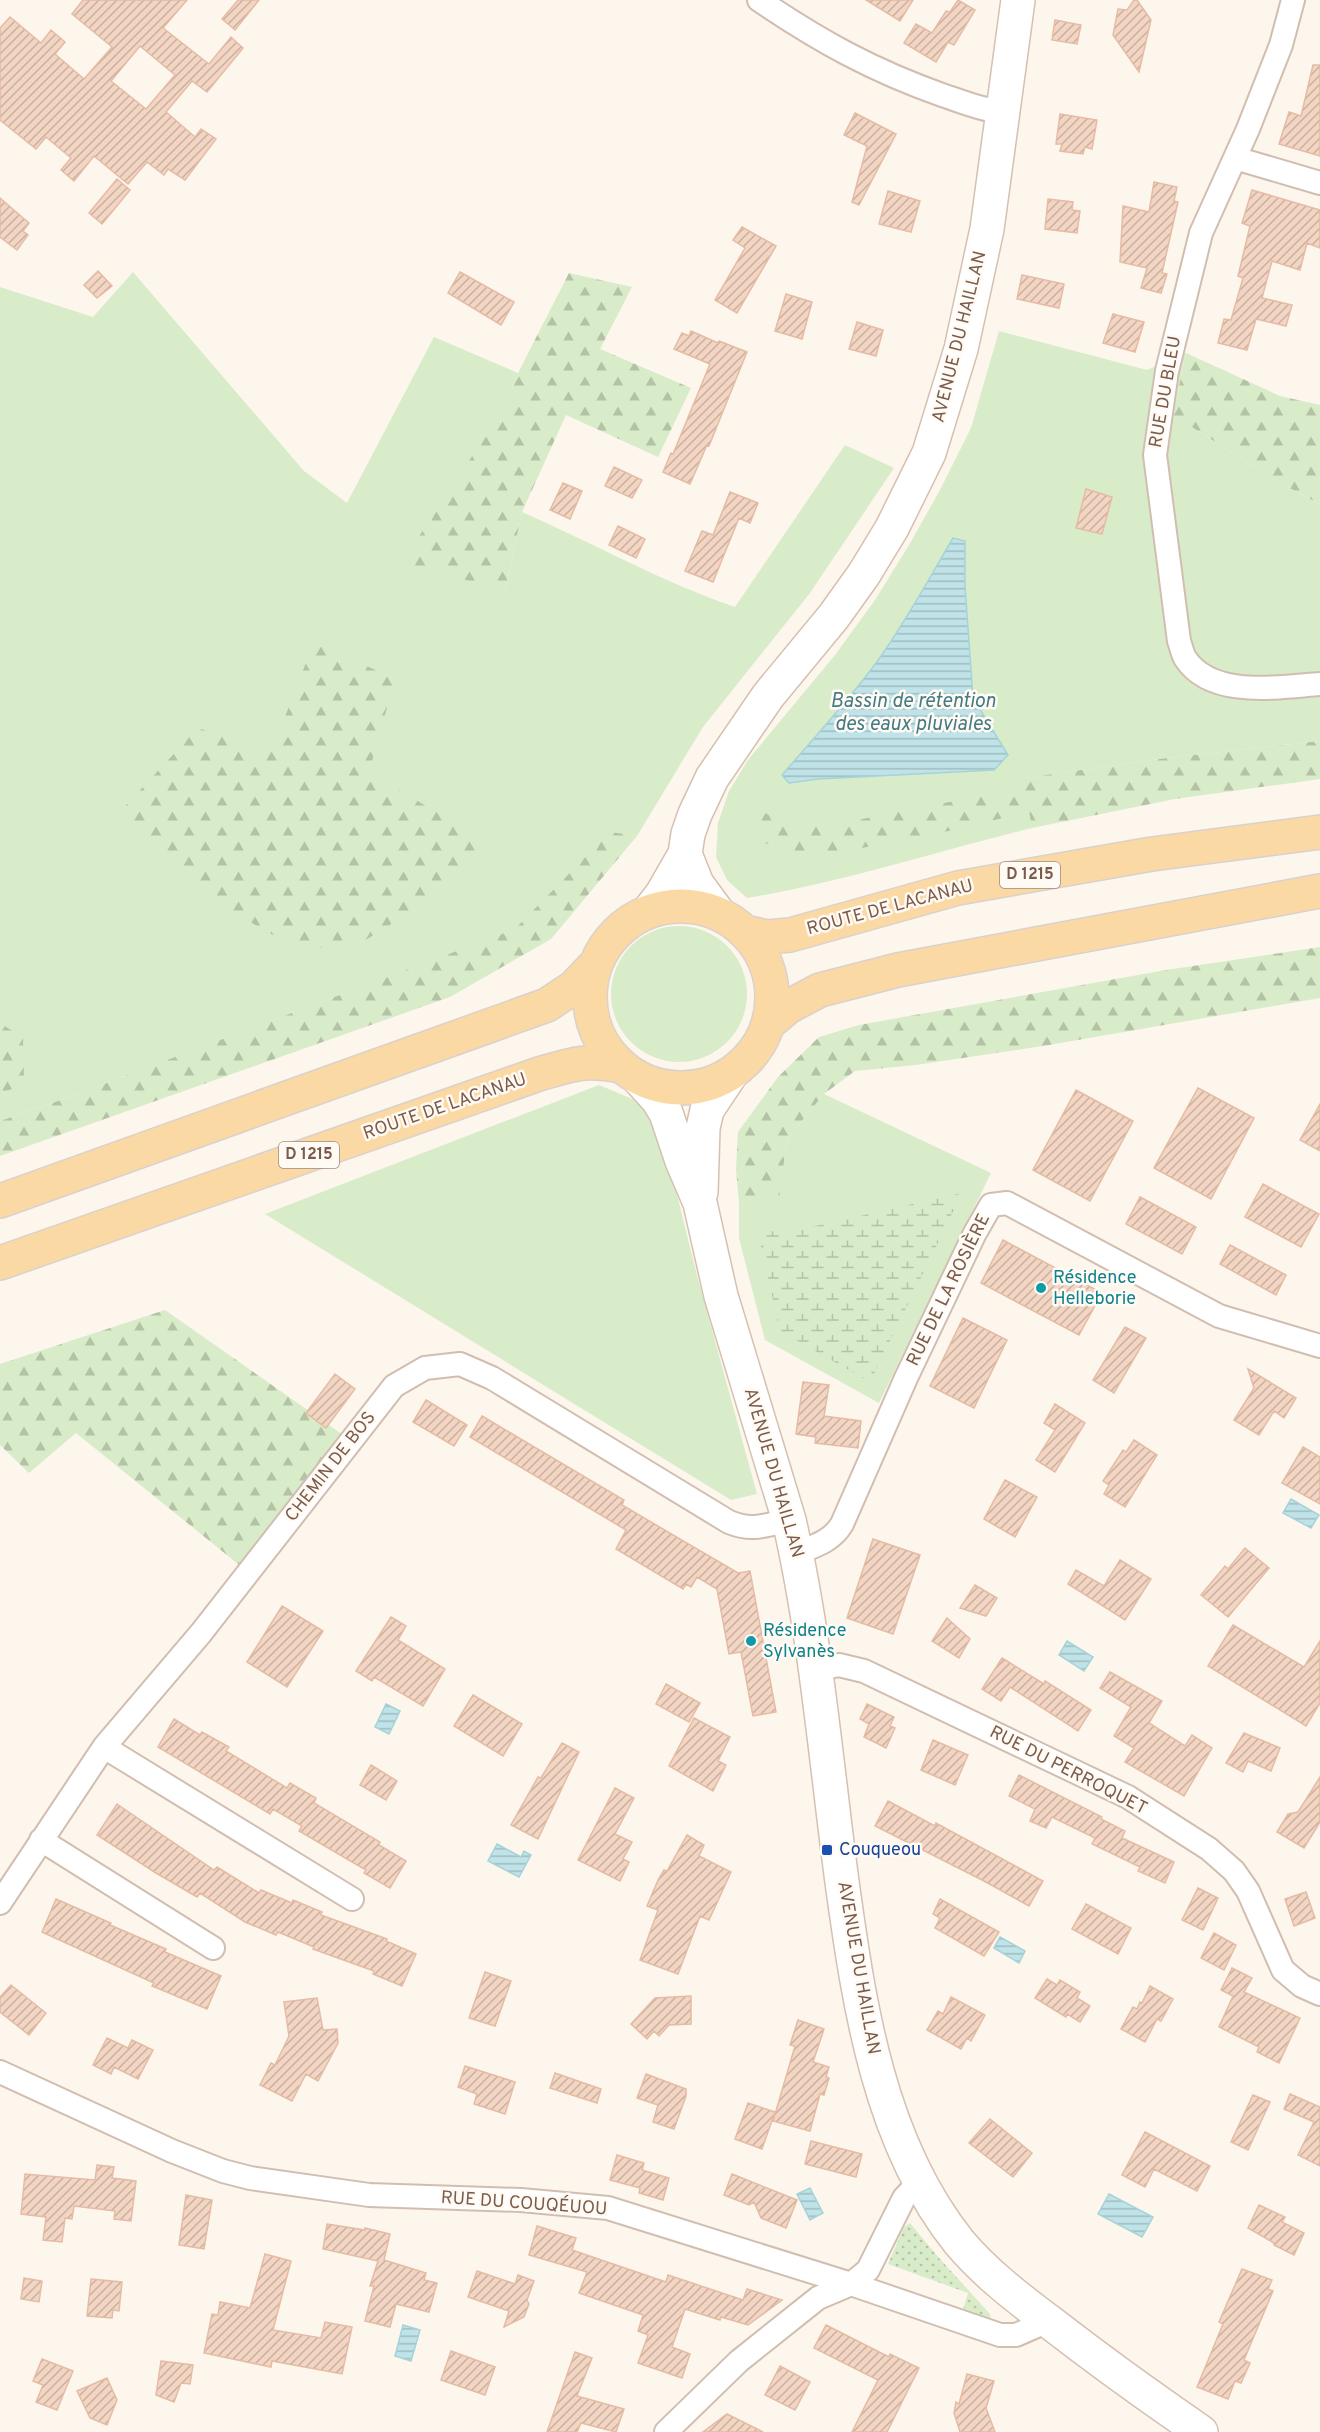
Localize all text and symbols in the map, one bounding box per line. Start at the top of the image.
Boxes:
street label: AVENUE DU HAILLAN [928,249,992,425]
street label: RUE DU BLEU [1145,334,1187,450]
water label: Bassin de rétention des eaux pluviales [830,689,996,738]
road number: D 1215 [1000,862,1060,888]
street label: ROUTE DE LACANAU [804,875,976,941]
street label: ROUTE DE LACANAU [360,1068,530,1146]
road number: D 1215 [279,1142,339,1168]
street label: RUE DE LA ROSIÈRE [900,1209,996,1370]
place label: Résidence Helleborie [1053,1267,1136,1311]
marker: Résidence Helleborie [1034,1281,1048,1295]
street label: AVENUE DU HAILLAN [738,1385,808,1561]
street label: CHEMIN DE BOS [281,1407,381,1527]
place label: Résidence Sylvanès [763,1620,846,1664]
marker: Résidence Sylvanès [744,1634,758,1648]
street label: RUE DU PERROQUET [985,1721,1151,1821]
place label: Couqueou [839,1839,921,1862]
marker: Couqueou [820,1843,834,1857]
street label: AVENUE DU HAILLAN [831,1879,885,2057]
street label: RUE DU COUQÉUOU [440,2185,608,2221]

